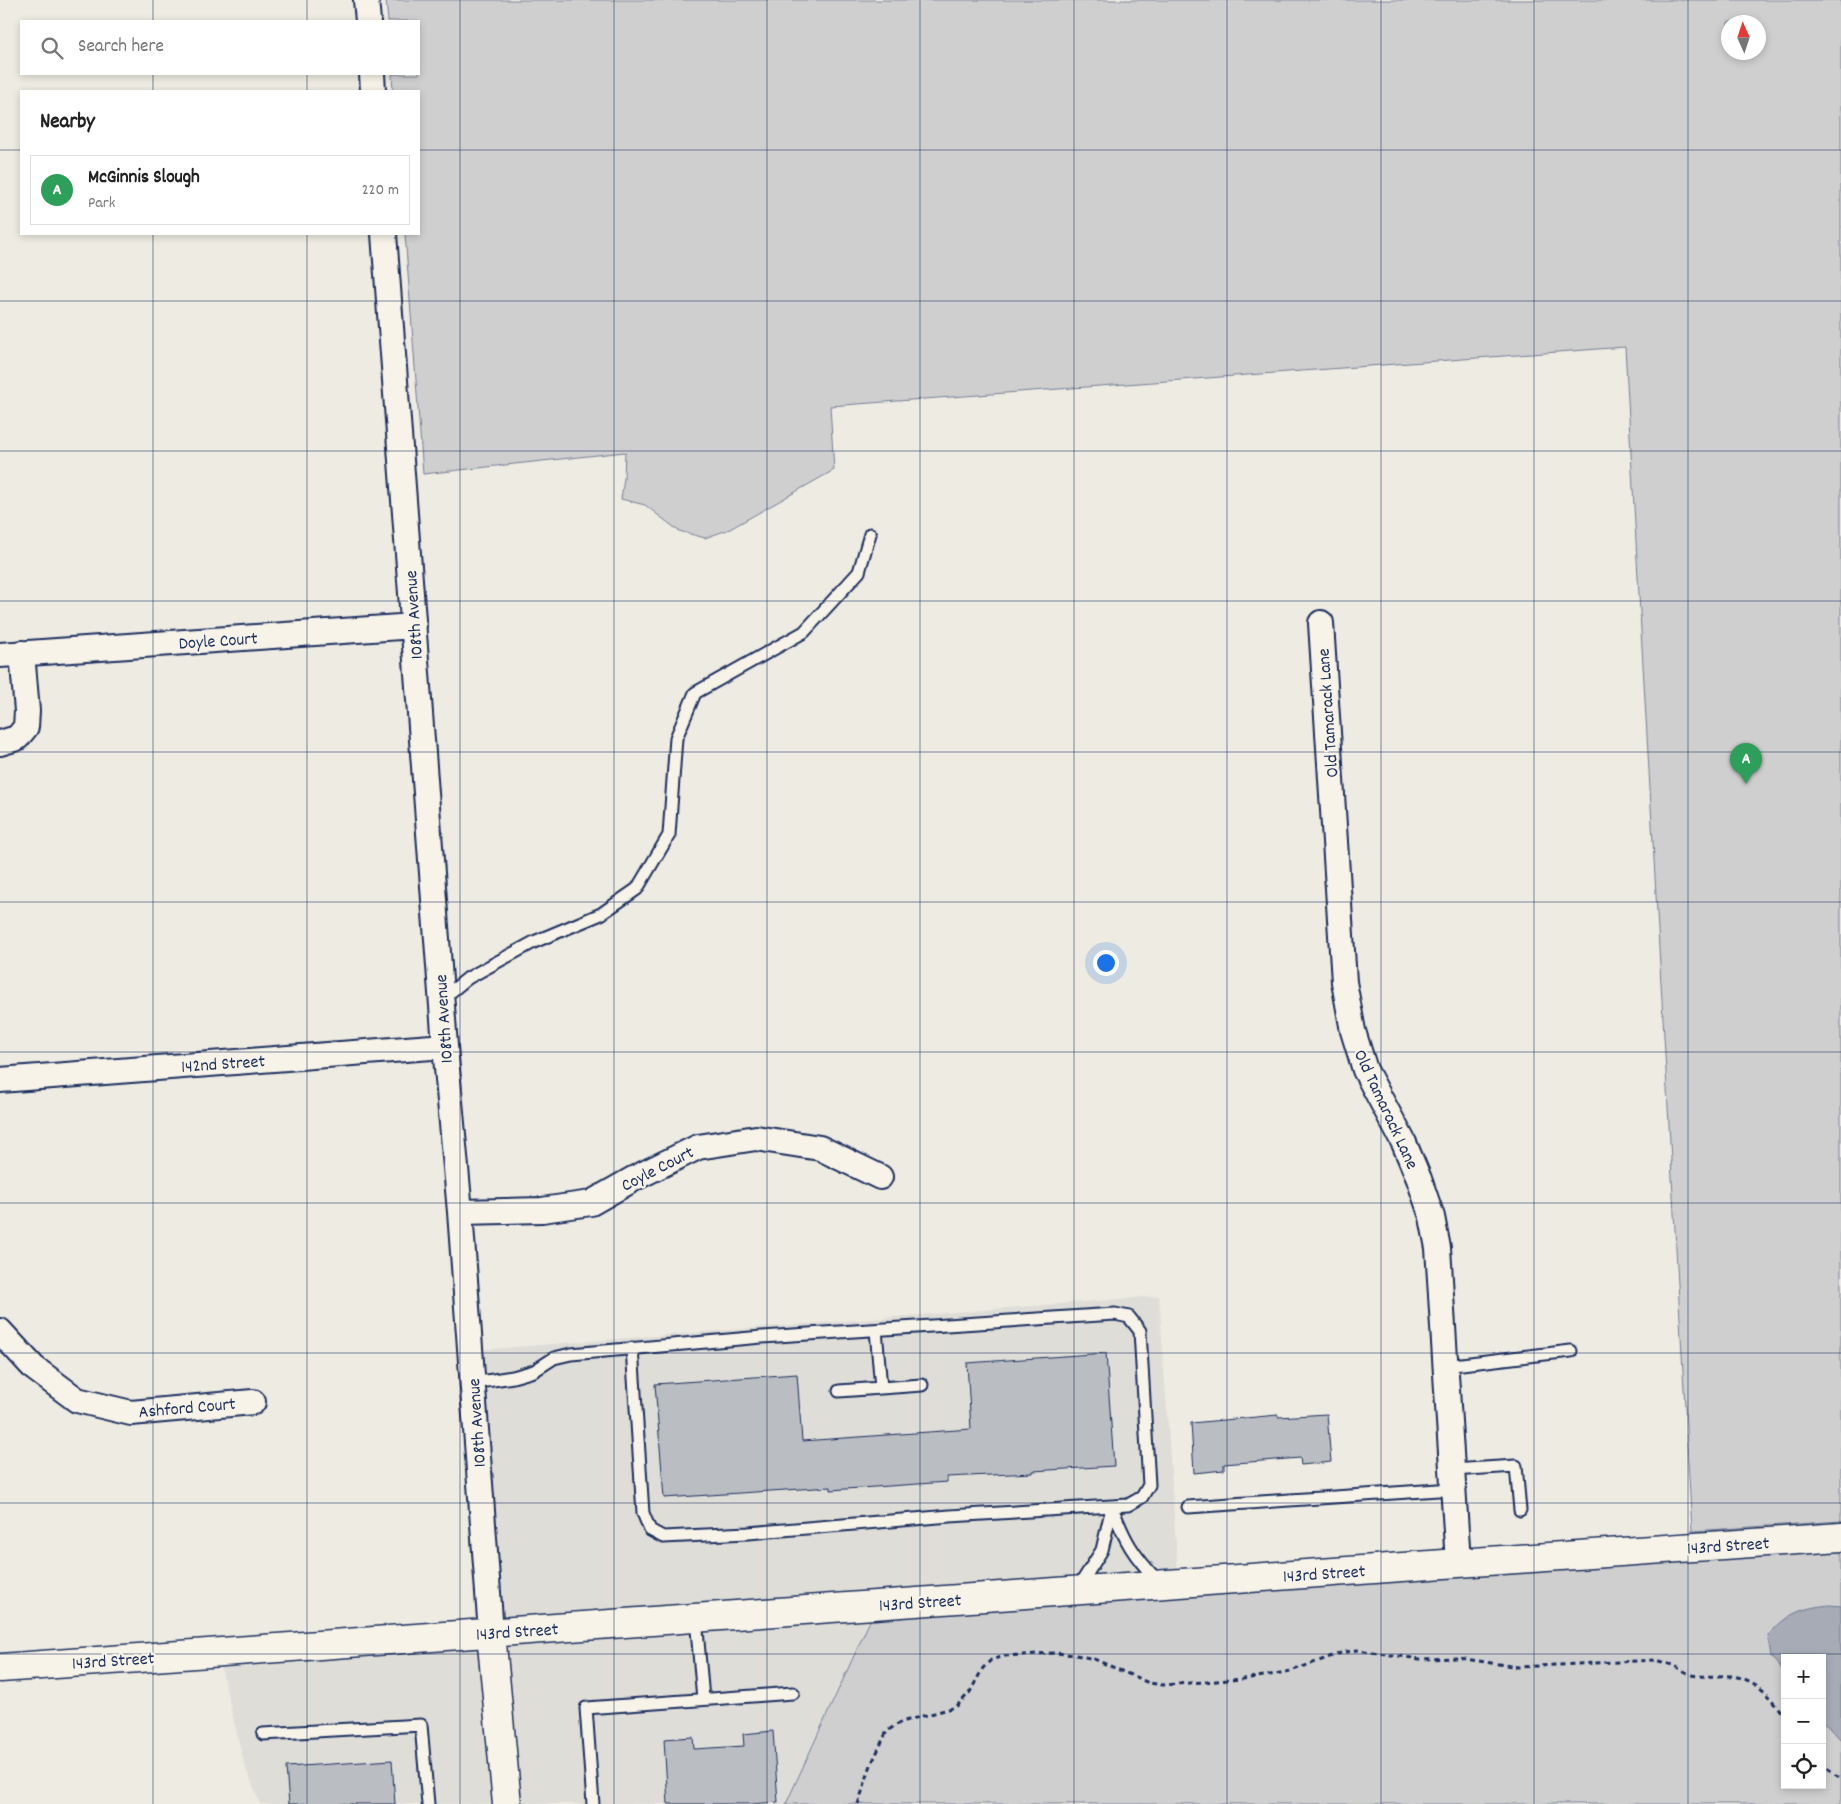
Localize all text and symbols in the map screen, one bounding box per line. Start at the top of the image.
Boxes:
north arrow [1721,15,1766,60]
search box [20,20,420,75]
icon: search [38,34,66,62]
text: Search here [78,34,164,61]
text: Nearby [40,108,95,138]
text: McGinnis Slough [88,165,200,192]
text: A [53,179,61,202]
text: 220 m [362,179,399,202]
text: Park [88,192,115,215]
street label: 108th Avenue [400,569,431,660]
street label: Doyle Court [178,627,259,658]
street label: Old Tamarack Lane [1313,647,1346,778]
pin: A [1730,743,1762,784]
your location [1093,950,1119,976]
street label: 108th Avenue [430,973,461,1064]
street label: Old Tamarack Lane [1346,1046,1423,1174]
street label: 142nd Street [180,1050,266,1081]
street label: Coyle Court [617,1141,699,1199]
street label: 108th Avenue [463,1377,494,1468]
street label: Ashford Court [138,1393,237,1426]
street label: 143rd Street [1686,1532,1770,1563]
street label: 143rd Street [1282,1560,1366,1591]
street label: 143rd Street [878,1589,962,1620]
street label: 143rd Street [475,1618,559,1649]
street label: 143rd Street [71,1647,155,1678]
map controls [1781,1654,1826,1789]
button: + [1781,1654,1826,1699]
button: − [1781,1699,1826,1744]
button: locate [1781,1744,1826,1789]

